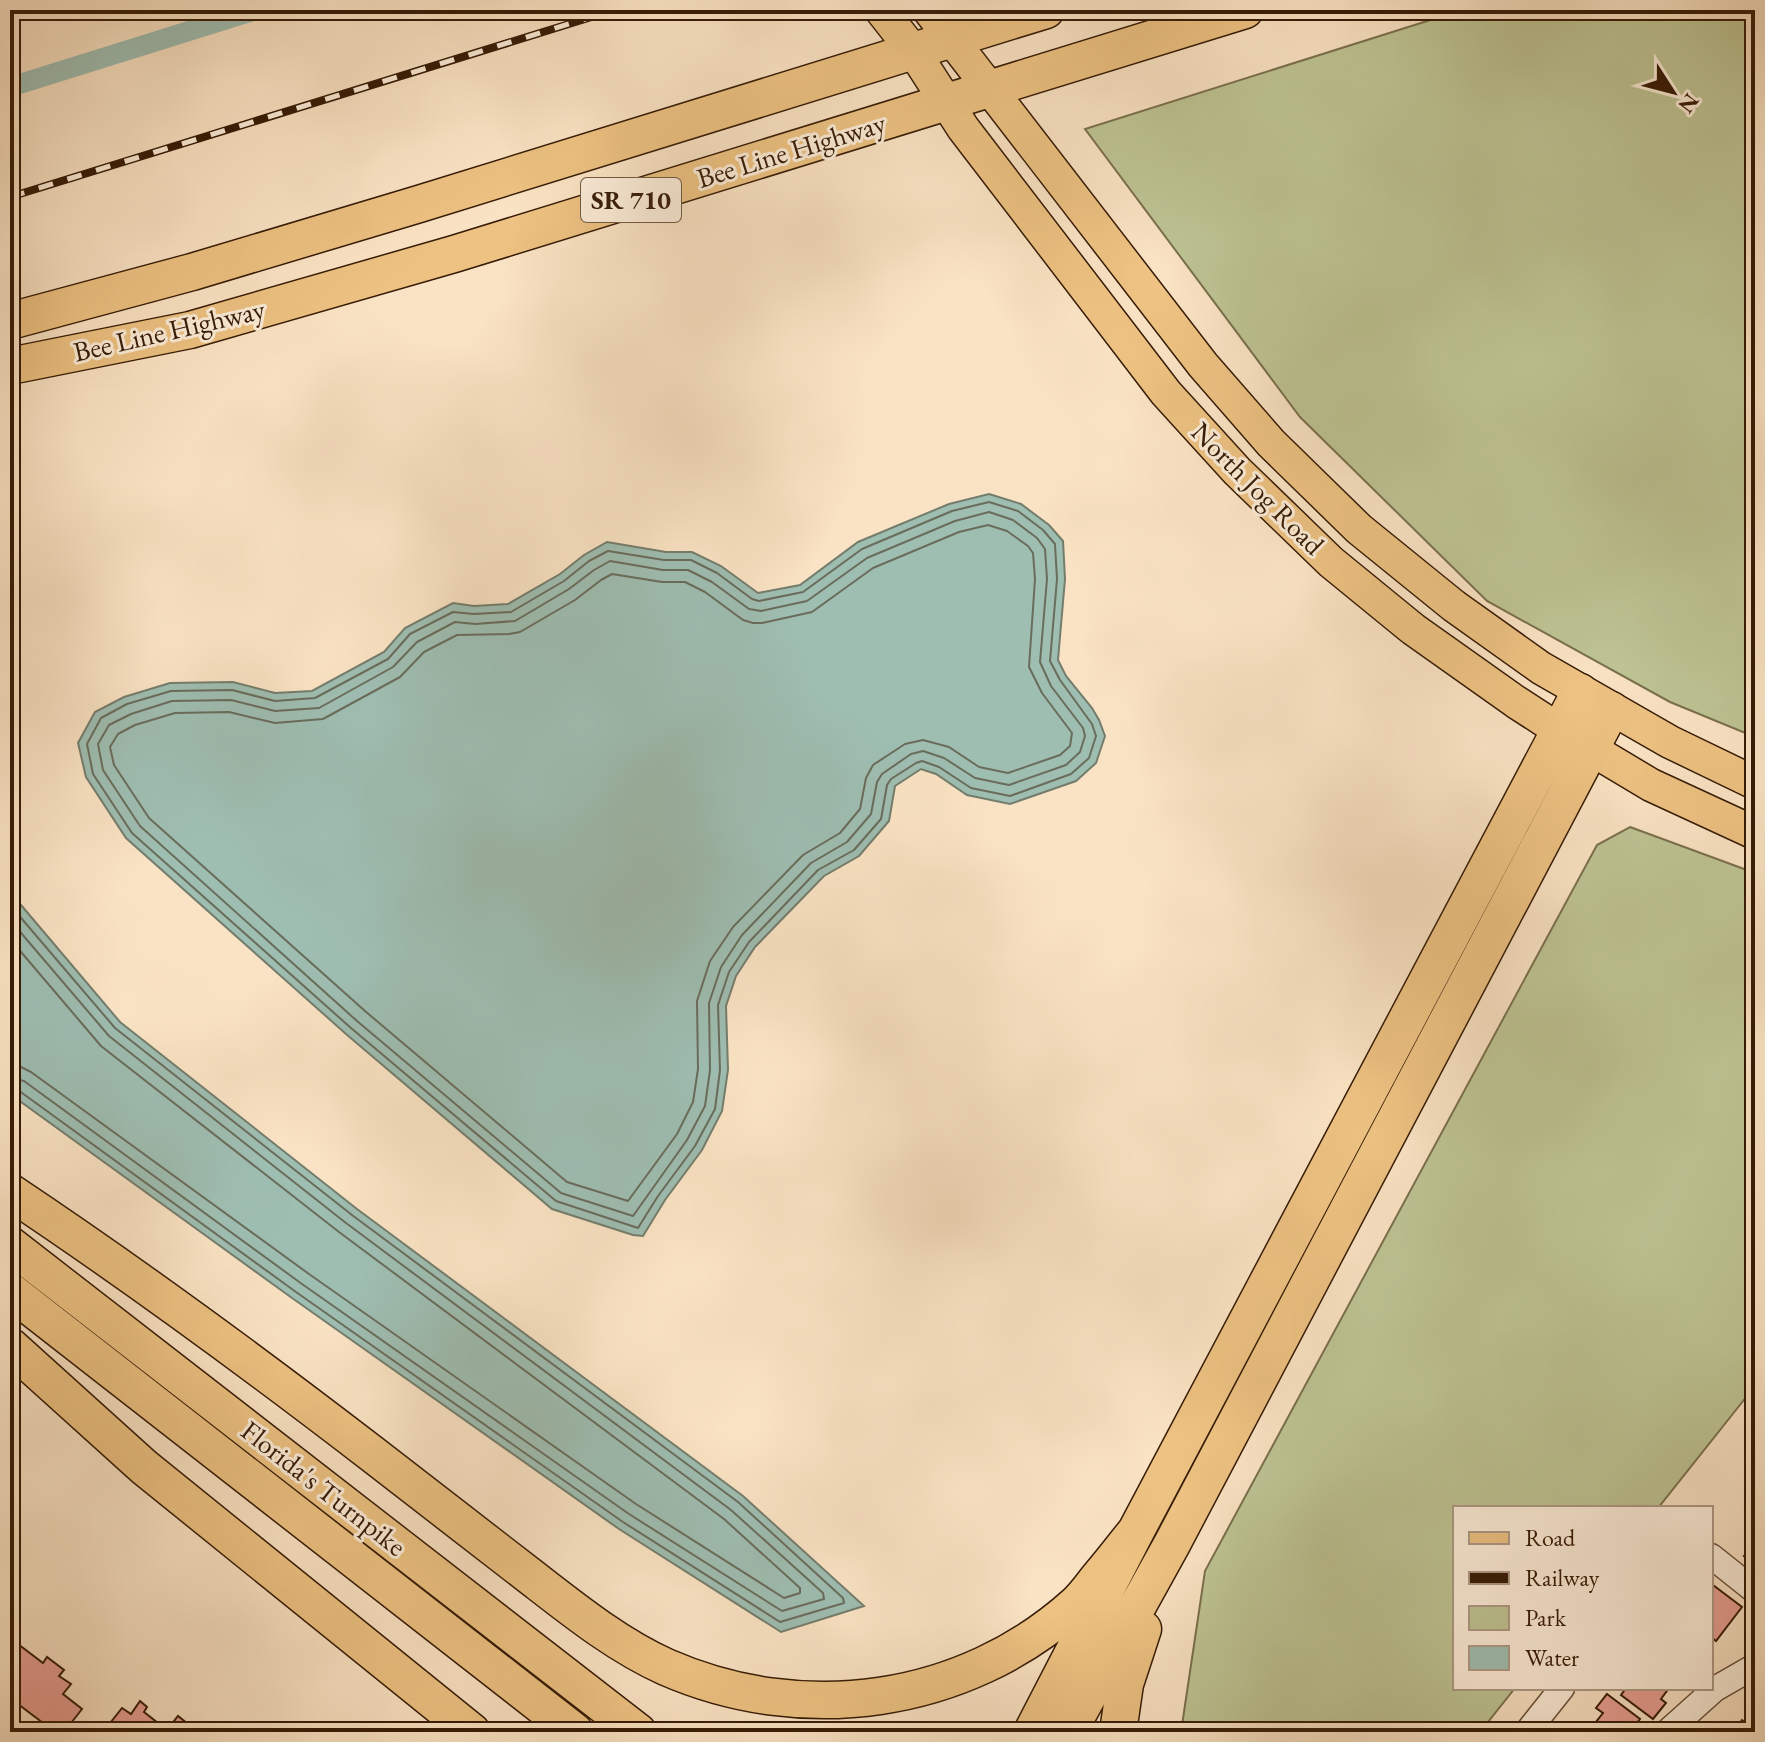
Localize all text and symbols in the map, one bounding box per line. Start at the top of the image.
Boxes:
north arrow [1633,52,1713,132]
text: N [1672,88,1706,119]
street label: Bee Line Highway [692,104,890,196]
road number: SR 710 [581,178,681,222]
street label: Bee Line Highway [70,290,269,370]
street label: North Jog Road [1184,414,1333,563]
street label: Florida's Turnpike [234,1412,414,1564]
legend [1453,1506,1713,1690]
text: Road [1525,1522,1576,1553]
text: Railway [1525,1562,1600,1593]
text: Park [1525,1602,1567,1633]
text: Water [1525,1642,1579,1673]

